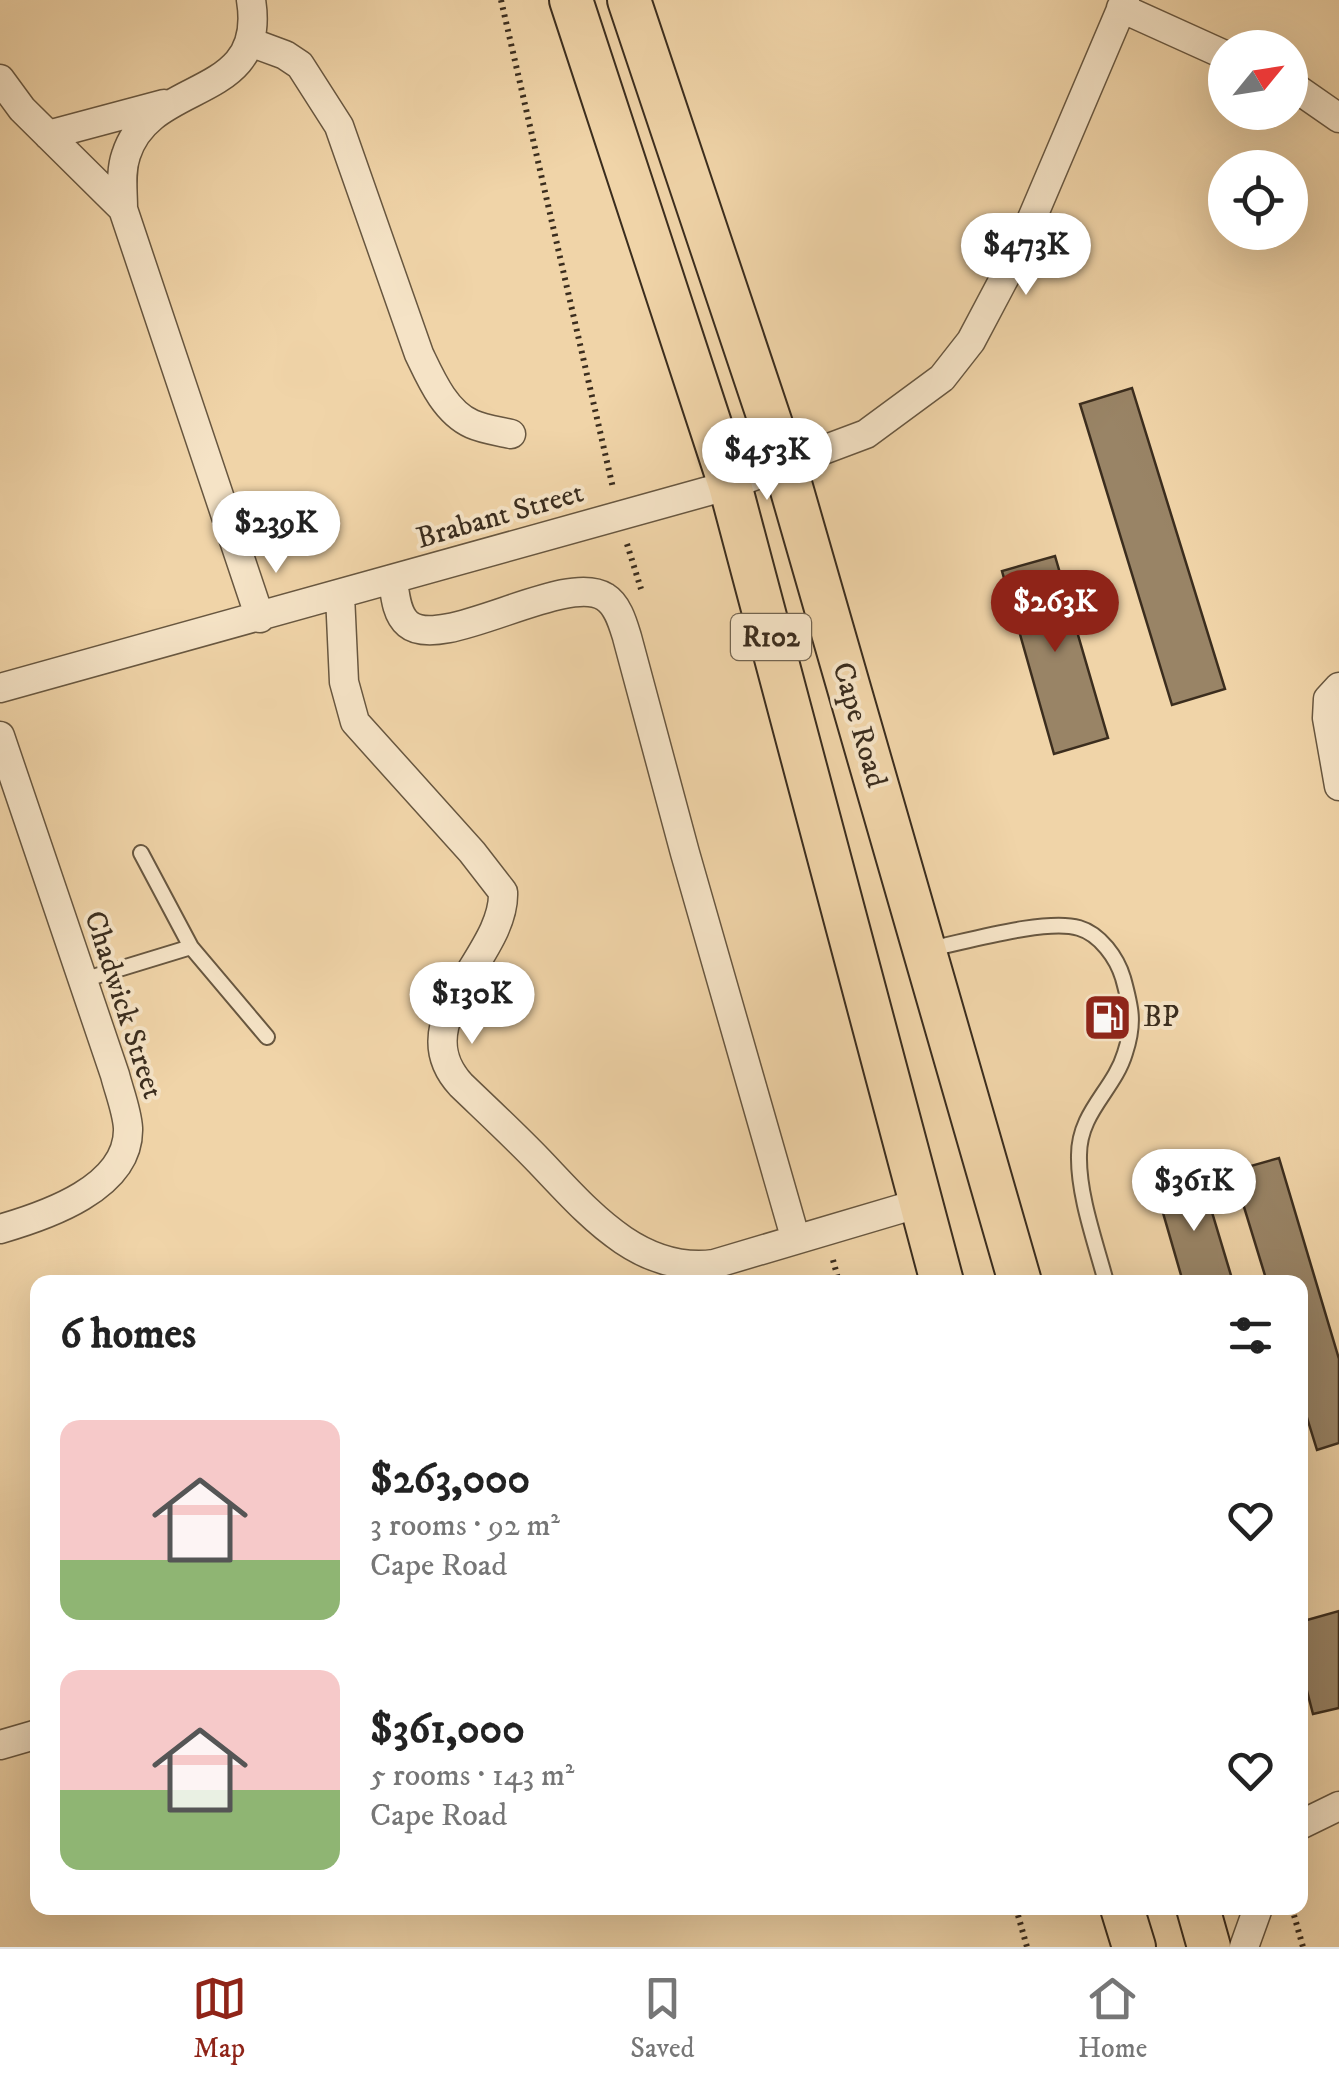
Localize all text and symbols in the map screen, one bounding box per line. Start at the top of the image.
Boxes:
north arrow [1208,30,1308,130]
map controls [1208,30,1308,250]
button: locate [1208,150,1308,250]
pin: $473K [956,213,1096,298]
text: $473K [983,225,1069,265]
pin: $453K [697,418,837,503]
text: $453K [724,430,810,470]
street label: Brabant Street [412,475,588,557]
pin: $239K [206,491,346,576]
text: $239K [234,503,318,543]
pin: $263K [985,570,1125,655]
text: $263K [1013,582,1097,622]
road number: R102 [731,614,811,660]
street label: Cape Road [823,658,895,792]
street label: Chadwick Street [75,906,171,1104]
pin: $130K [402,962,542,1047]
text: $130K [432,974,512,1014]
fuel station icon: BP [1082,991,1134,1043]
place label: BP [1143,999,1179,1036]
pin: $361K [1124,1149,1264,1234]
text: $361K [1154,1161,1234,1201]
icon: filters [1223,1308,1278,1363]
text: 6 homes [60,1309,196,1361]
text: $263,000 [370,1454,530,1506]
icon: home [140,1460,260,1580]
icon: heart [1223,1493,1278,1548]
text: 3 rooms · 92 m² [370,1506,560,1546]
text: Cape Road [370,1546,507,1586]
text: $361,000 [370,1704,525,1756]
icon: home [140,1710,260,1830]
icon: heart [1223,1743,1278,1798]
text: 5 rooms · 143 m² [370,1756,574,1796]
text: Cape Road [370,1796,507,1836]
tab: Map [192,1971,247,2066]
tab: Saved [630,1971,695,2066]
tab: Home [1078,1971,1147,2066]

